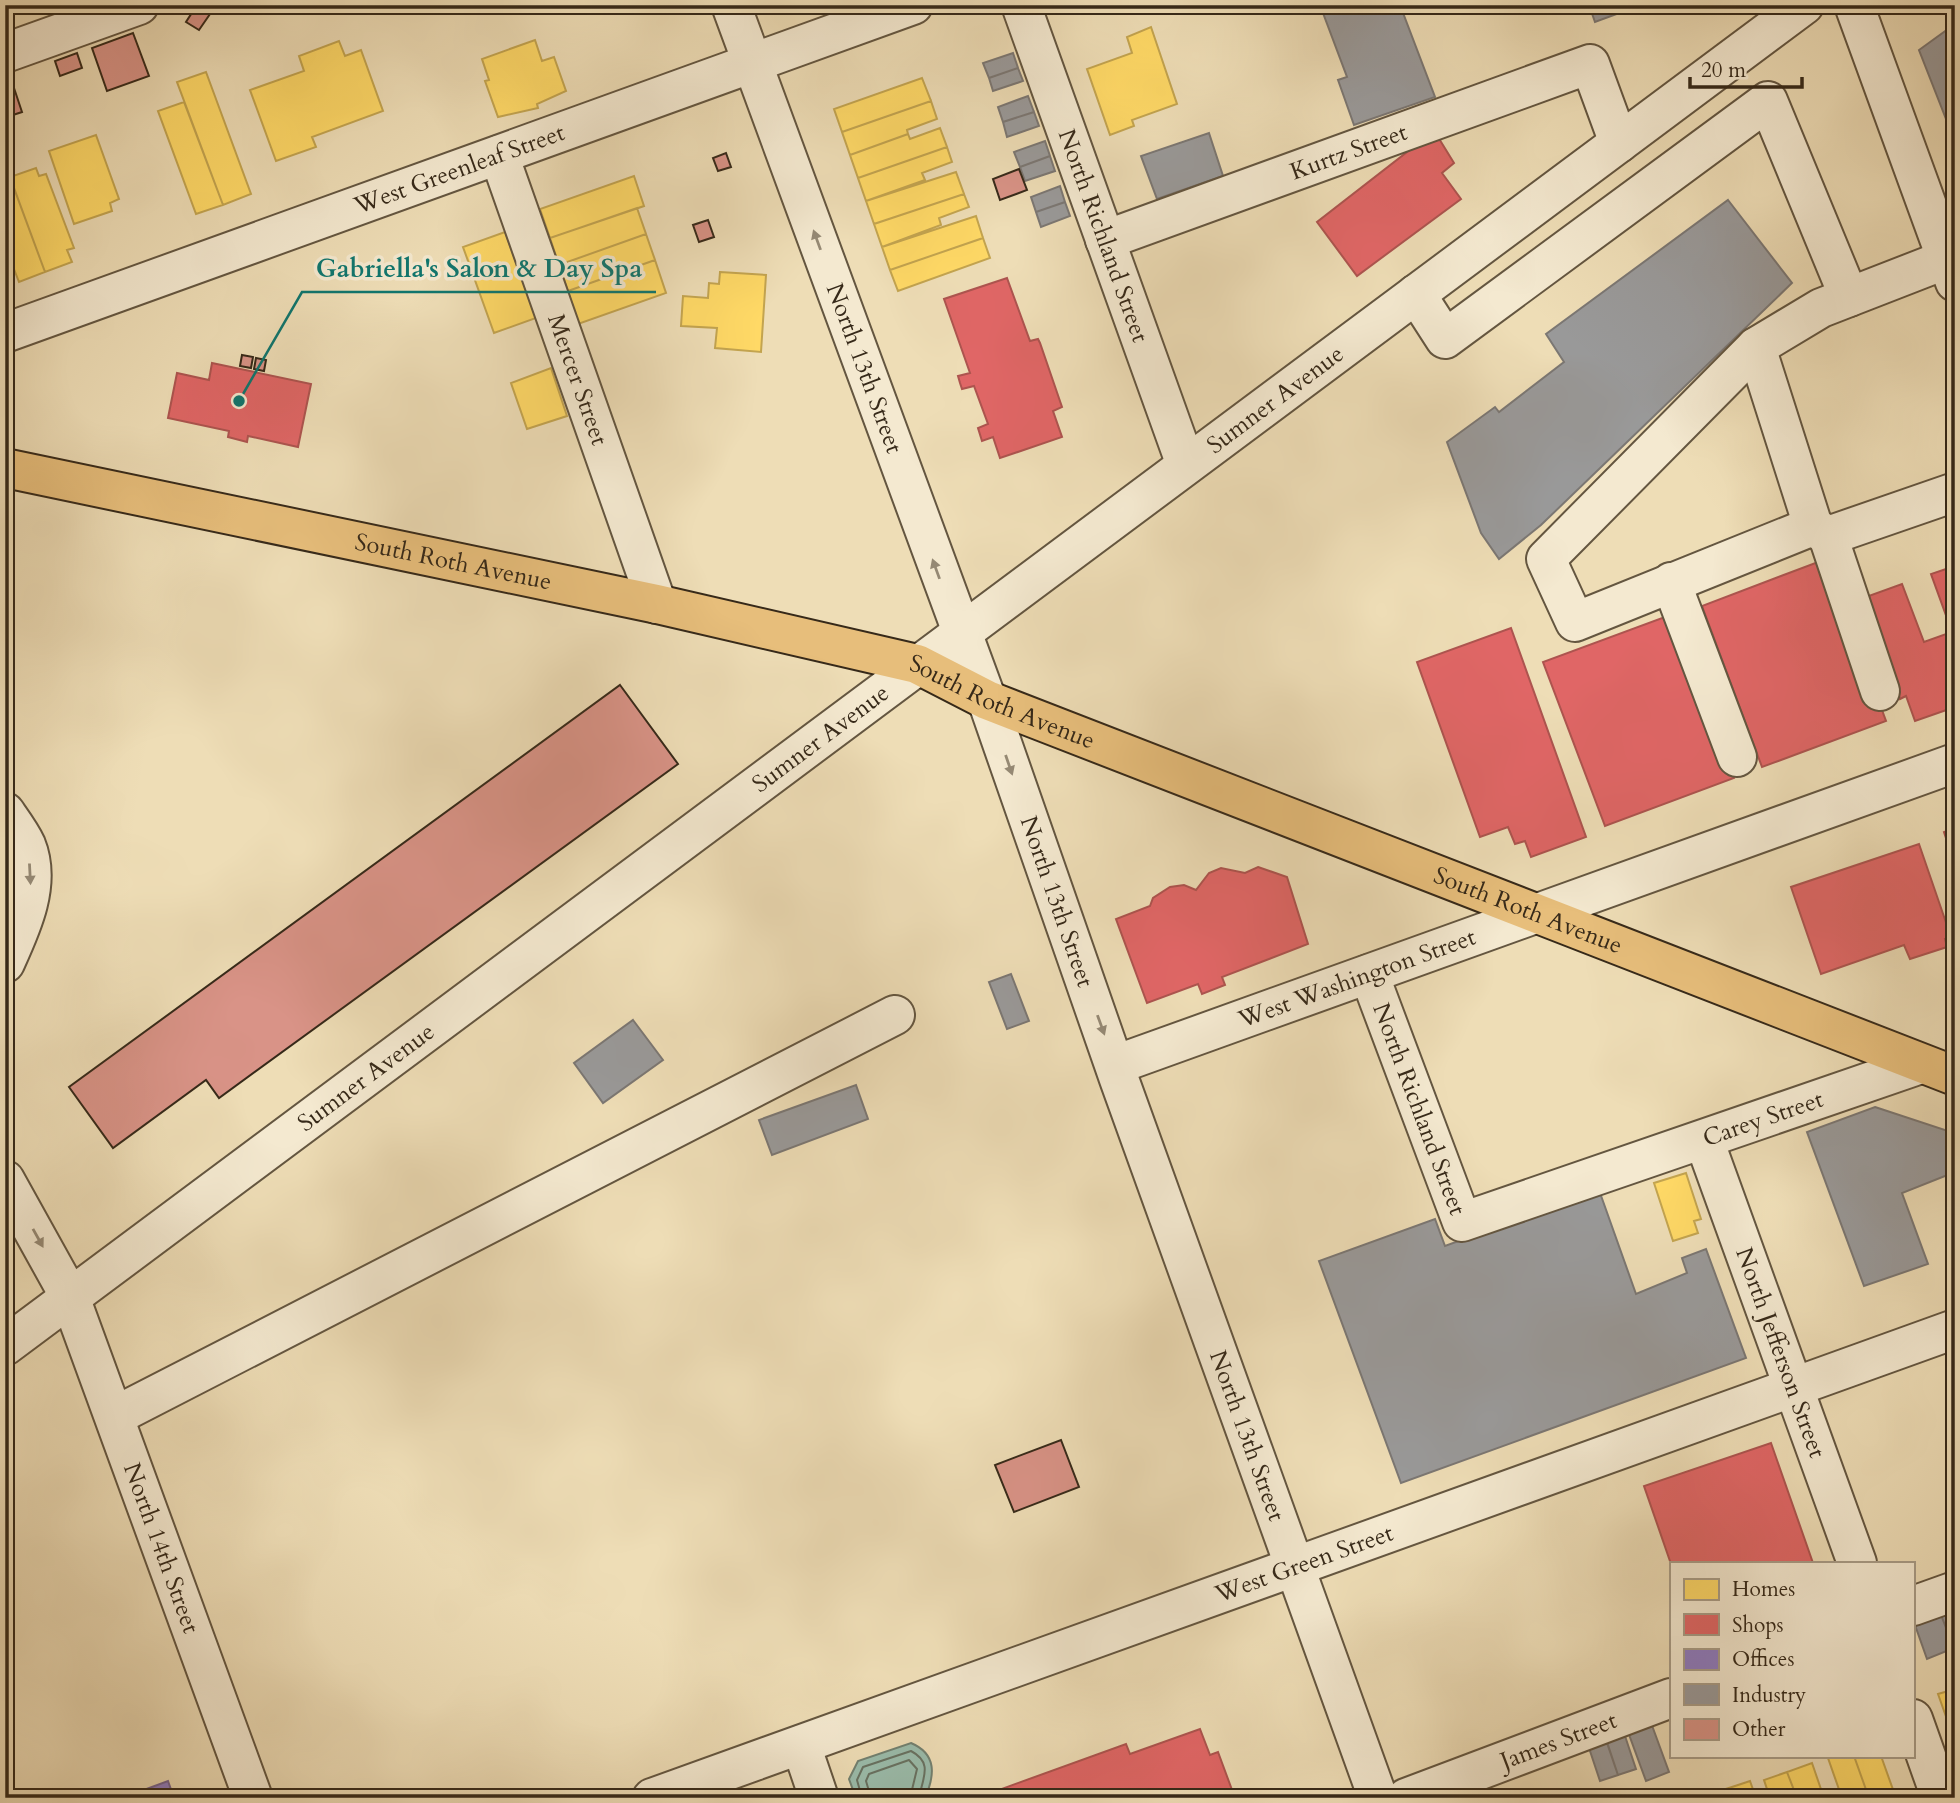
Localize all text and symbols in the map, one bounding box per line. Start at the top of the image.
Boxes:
scale bar [1690,46,1802,90]
text: 20 m [1701,56,1746,85]
street label: West Greenleaf Street [349,116,570,223]
street label: Kurtz Street [1285,116,1412,189]
street label: North Richland Street [1050,125,1157,347]
one-way arrow [811,229,822,250]
callout: Gabriella's Salon & Day Spa [302,245,656,292]
text: Gabriella's Salon & Day Spa [316,251,642,286]
street label: North 13th Street [818,279,911,458]
street label: Mercer Street [539,310,616,450]
street label: Sumner Avenue [1200,338,1351,462]
street label: South Roth Avenue [352,525,555,599]
one-way arrow [931,558,942,579]
street label: South Roth Avenue [906,647,1099,757]
street label: Sumner Avenue [745,677,896,801]
one-way arrow [1004,754,1015,775]
street label: North 13th Street [1012,812,1102,992]
street label: South Roth Avenue [1429,859,1627,962]
one-way arrow [25,863,36,885]
street label: West Washington Street [1233,921,1481,1037]
street label: North Richland Street [1364,998,1474,1220]
street label: Sumner Avenue [291,1015,441,1139]
one-way arrow [1096,1015,1107,1036]
street label: Carey Street [1698,1083,1828,1155]
one-way arrow [32,1229,44,1248]
street label: North Jefferson Street [1727,1243,1834,1463]
street label: North 13th Street [1201,1346,1293,1526]
street label: North 14th Street [115,1458,208,1638]
street label: West Green Street [1210,1516,1398,1611]
legend [1670,1562,1914,1758]
text: Homes [1732,1575,1795,1604]
text: Shops [1732,1611,1784,1640]
text: Offices [1732,1645,1794,1674]
text: Industry [1732,1681,1806,1710]
street label: James Street [1493,1704,1622,1779]
text: Other [1732,1715,1786,1744]

